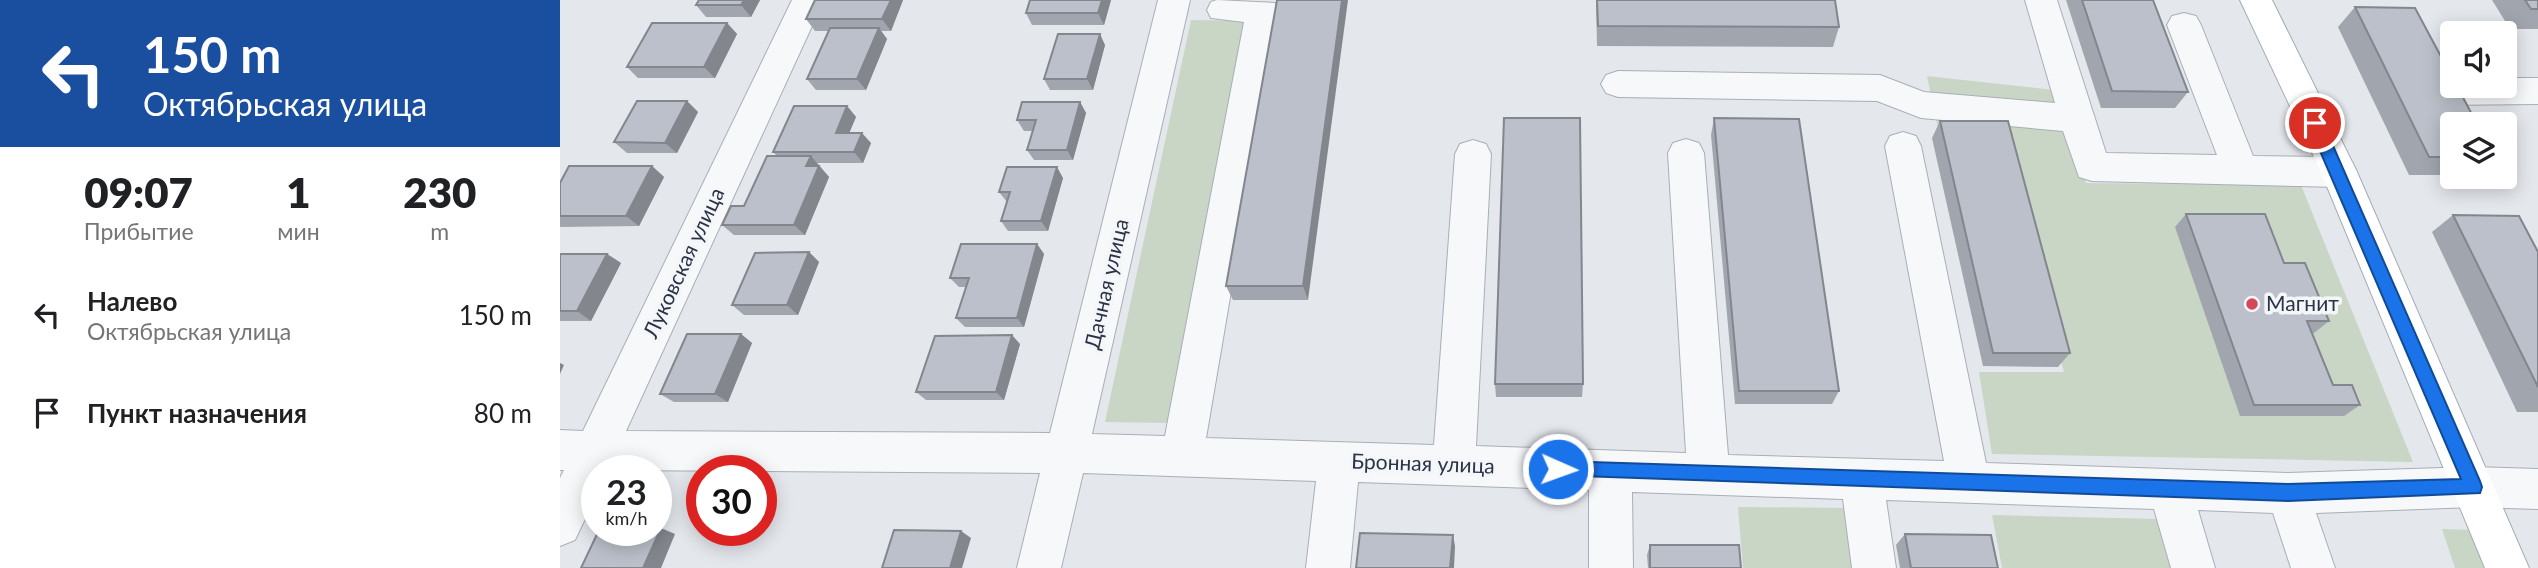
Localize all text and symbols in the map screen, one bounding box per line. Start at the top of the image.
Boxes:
map controls [2440,21,2517,189]
button: sound [2440,21,2517,98]
text: 150 m [143,25,281,83]
icon: left [28,28,119,119]
text: Октябрьская улица [143,84,427,123]
pin [2285,93,2345,153]
icon: arrive [2296,104,2334,142]
button: layers [2440,112,2517,189]
text: 09:07 [84,167,193,217]
text: 1 [286,167,311,217]
text: 230 [403,167,476,217]
street label: Луковская улица [636,183,728,342]
street label: Дачная улица [1078,216,1133,351]
text: Прибытие [84,217,194,245]
text: мин [277,217,320,245]
text: m [430,217,449,245]
text: Налево [87,285,177,317]
place label: Магнит [2266,290,2339,315]
icon: left [28,296,66,334]
marker: Магнит [2244,296,2260,312]
text: 150 m [459,299,532,331]
text: Октябрьская улица [87,317,291,345]
icon: arrive [28,394,66,432]
text: Пункт назначения [87,397,307,429]
text: 80 m [474,397,532,429]
position arrow [1521,432,1595,506]
street label: Бронная улица [1351,448,1495,478]
speed limit sign: 30 [686,455,777,546]
text: 23 [606,470,647,512]
text: km/h [605,507,648,529]

